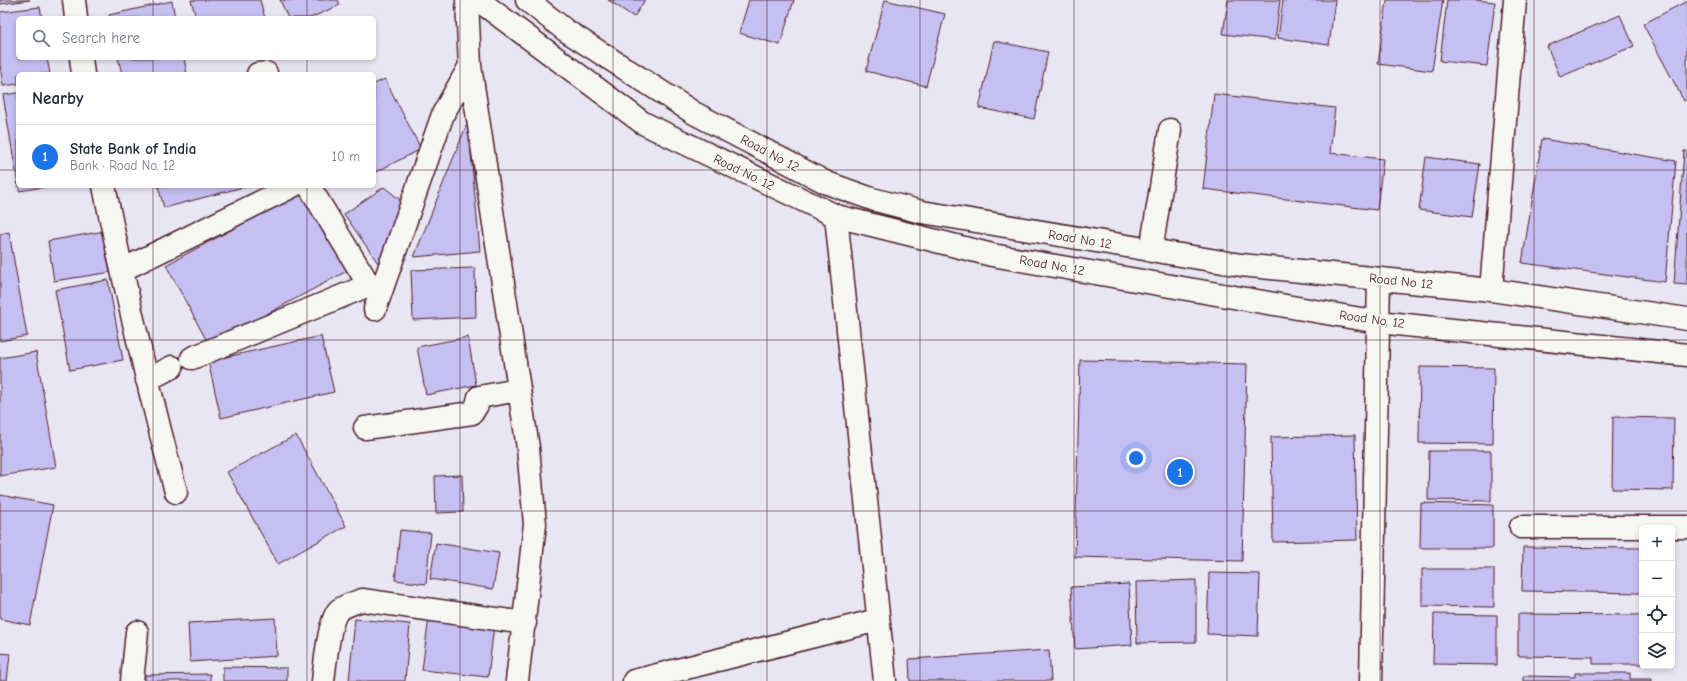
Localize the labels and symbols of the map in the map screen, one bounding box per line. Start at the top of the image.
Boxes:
street label: Road No 12 [738,131,802,175]
street label: Road No. 12 [711,151,777,193]
street label: Road No 12 [1047,227,1113,251]
street label: Road No. 12 [1018,252,1086,278]
street label: Road No 12 [1368,270,1434,292]
street label: Road No. 12 [1338,307,1406,331]
your location [1126,448,1146,468]
pin: 1 [1167,457,1193,487]

